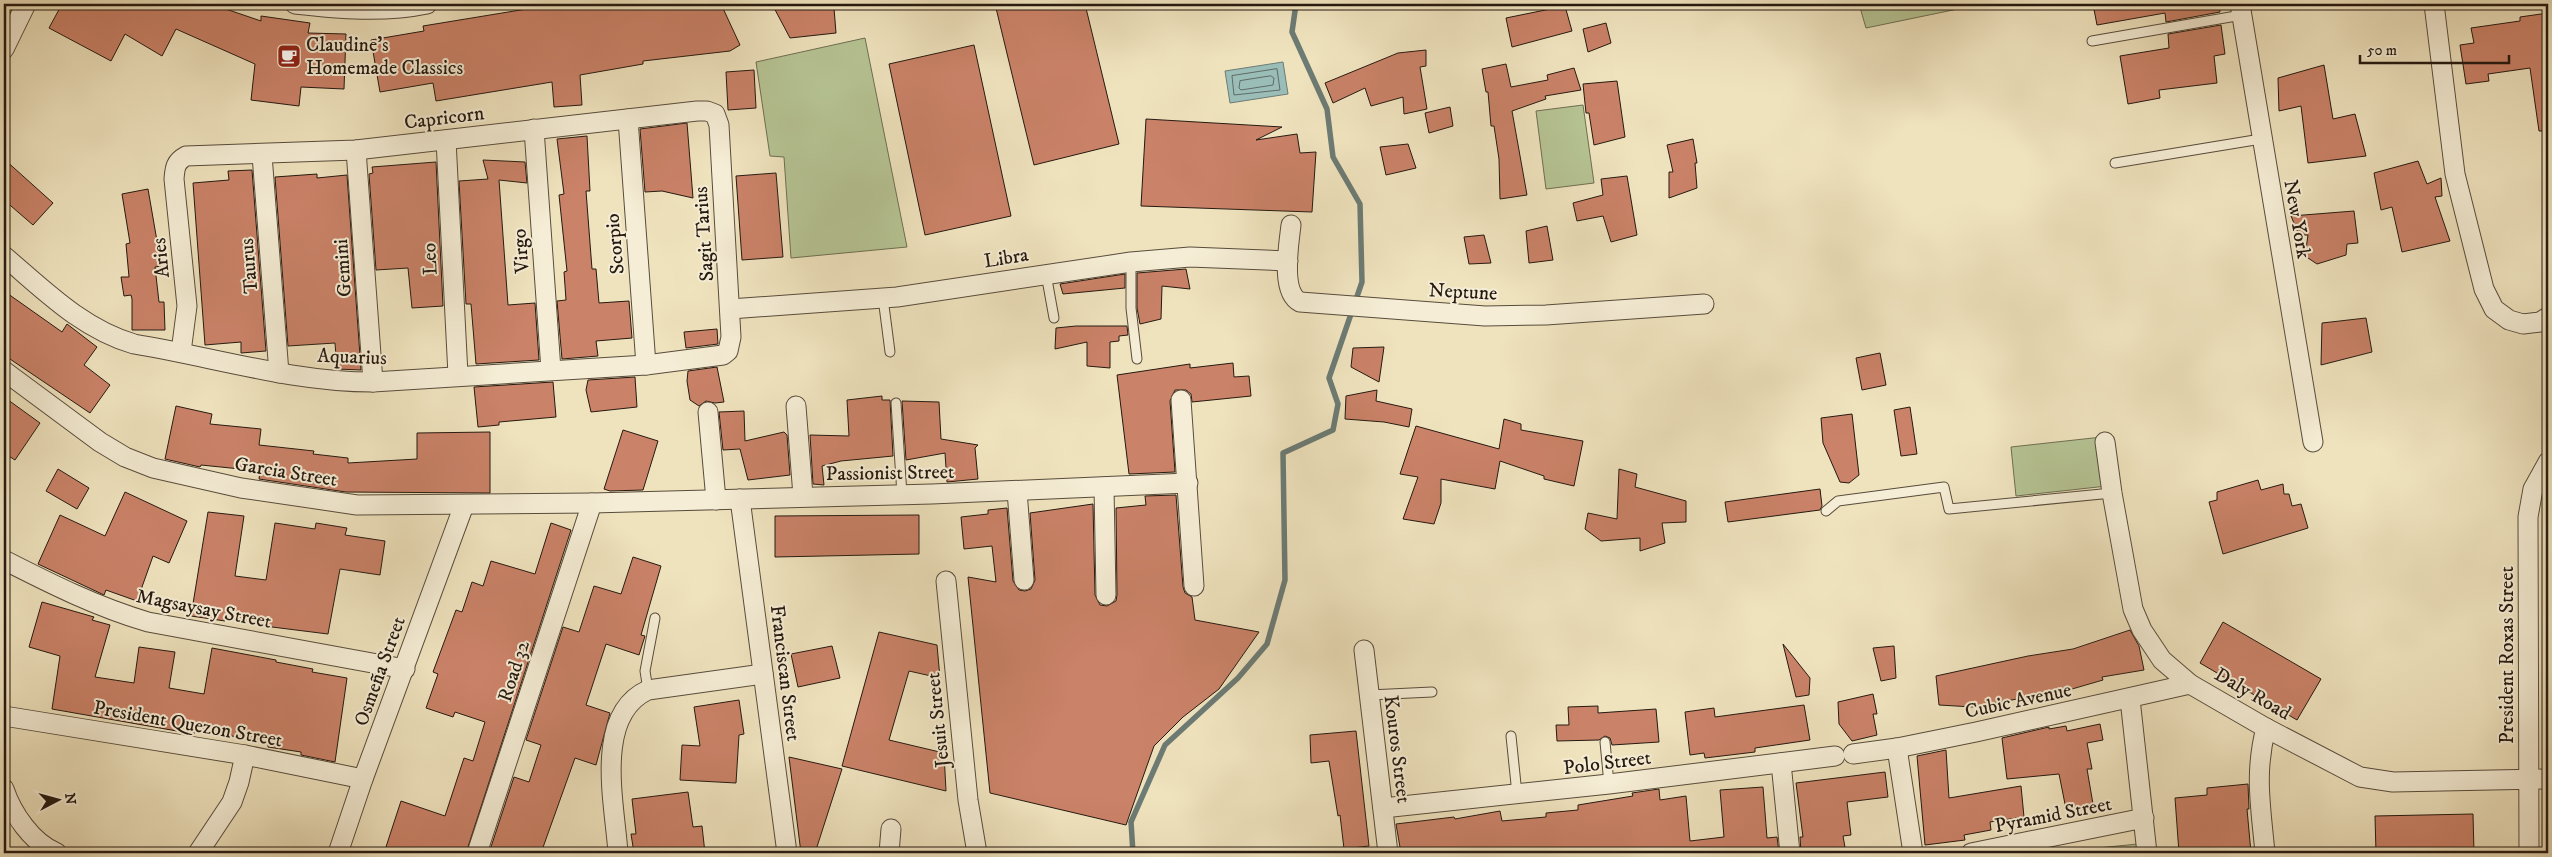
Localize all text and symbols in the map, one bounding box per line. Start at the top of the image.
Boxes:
scale bar [2360,32,2508,64]
place label: Claudine's Homemade Classics [306,33,463,81]
text: 50 m [2367,41,2397,60]
cafe icon: Claudine's Homemade Classics [276,43,302,69]
street label: Capricorn [403,101,486,136]
street label: New York [2277,178,2316,261]
street label: Sagit Tarius [689,185,720,282]
street label: Scorpio [600,212,631,275]
street label: Virgo [507,228,536,275]
street label: Aries [147,236,176,279]
street label: Taurus [235,237,264,295]
street label: Gemini [329,238,358,298]
street label: Leo [417,242,444,276]
street label: Libra [982,243,1031,274]
street label: Neptune [1428,278,1498,307]
street label: Aquarius [317,344,388,371]
street label: Garcia Street [233,452,339,493]
street label: Passionist Street [825,460,955,487]
street label: President Roxas Street [2495,566,2520,744]
street label: Magsaysay Street [134,584,273,635]
street label: Franciscan Street [764,604,805,743]
street label: Osmeña Street [349,613,412,730]
street label: Road 32 [493,637,536,705]
street label: Daly Road [2209,662,2295,726]
street label: Jesuit Street [921,671,956,771]
street label: Cubic Avenue [1963,678,2074,725]
street label: Kouros Street [1377,694,1416,805]
street label: President Quezon Street [91,696,284,753]
street label: Polo Street [1562,746,1652,781]
north arrow [32,774,82,824]
text: N [60,792,80,806]
street label: Pyramid Street [1993,792,2114,839]

